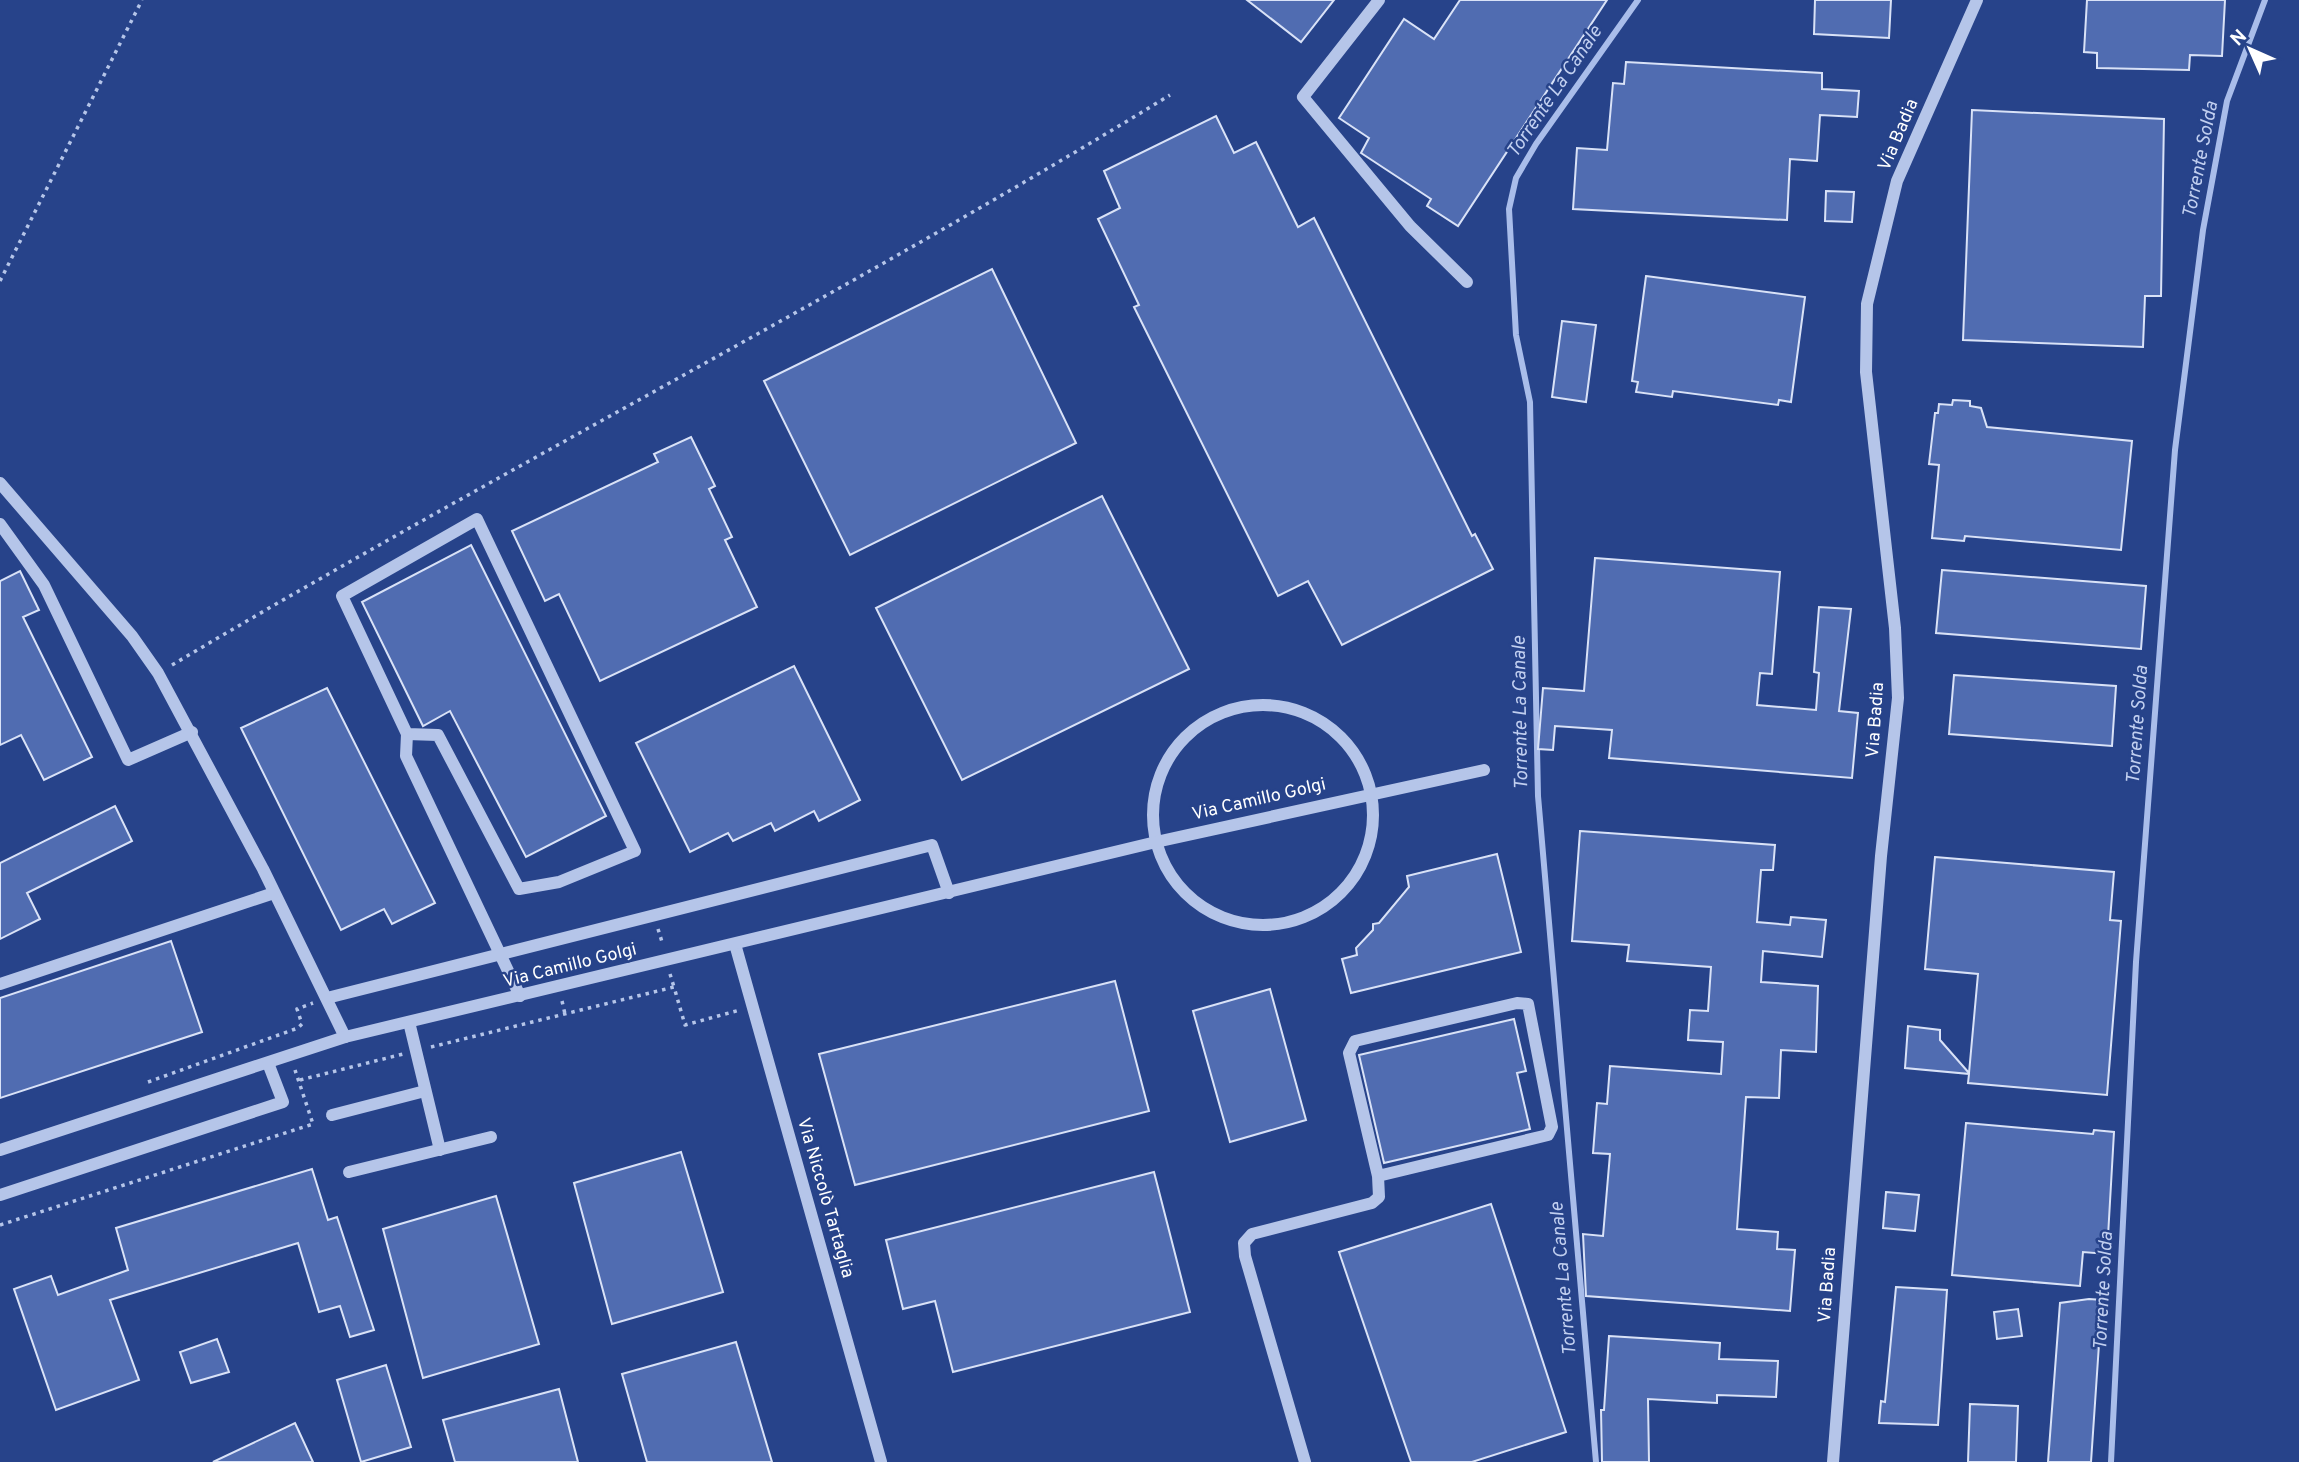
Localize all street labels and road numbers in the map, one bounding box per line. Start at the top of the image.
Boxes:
street label: Via Badia [1874,96,1924,174]
street label: Via Badia [1862,681,1890,759]
street label: Via Camillo Golgi [1190,773,1328,827]
street label: Via Camillo Golgi [501,938,639,994]
street label: Via Niccolò Tartaglia [791,1115,859,1281]
street label: Via Badia [1814,1246,1842,1324]

